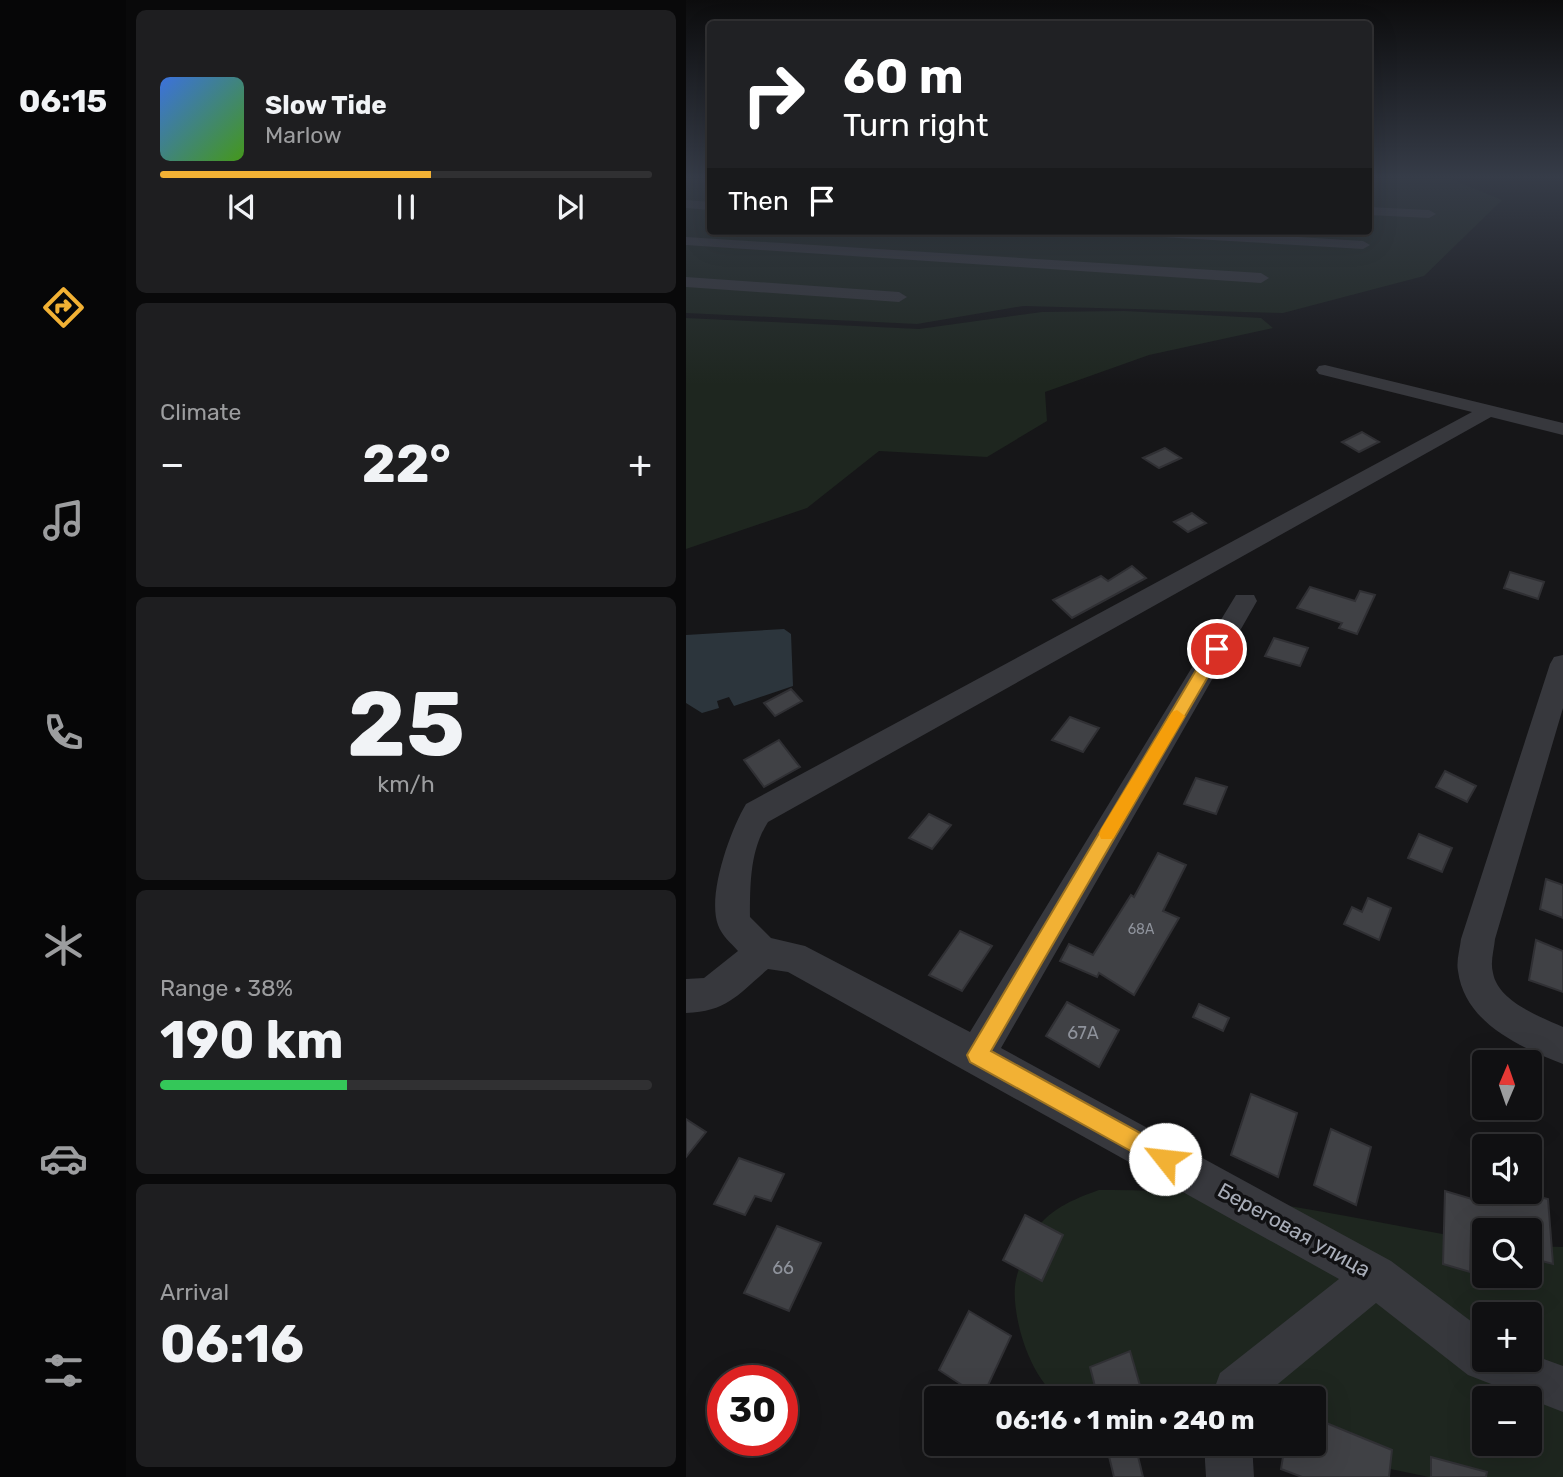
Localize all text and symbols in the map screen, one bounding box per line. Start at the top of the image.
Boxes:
text: 60 m [843,47,964,105]
icon: right [728,49,819,140]
text: 06:15 [19,82,107,120]
text: Slow Tide [265,90,387,121]
text: Turn right [843,106,988,144]
text: Marlow [265,121,342,149]
icon: arrive [803,182,841,220]
text: Then [728,186,789,217]
icon: previous [223,188,261,226]
icon: pause [387,188,425,226]
icon: next [551,188,589,226]
icon: directions [39,283,88,332]
text: Climate [160,398,241,426]
text: 22° [362,433,451,495]
text: − [160,441,185,487]
text: + [628,441,652,487]
icon: music [39,496,88,545]
pin [1187,619,1247,679]
icon: arrive [1198,630,1236,668]
text: 25 [347,670,465,778]
icon: phone [39,708,88,757]
text: km/h [377,770,435,798]
icon: climate [39,921,88,970]
house number: 68А [1128,921,1155,938]
text: Range · 38% [160,974,293,1002]
text: 190 km [160,1009,344,1071]
house number: 67А [1067,1022,1099,1044]
north arrow [1472,1050,1542,1120]
map controls [1472,1050,1542,1456]
position arrow [1128,1122,1202,1196]
icon: car [39,1134,88,1183]
button: sound [1472,1134,1542,1204]
street label: Береговая улица [1214,1177,1375,1282]
button: search [1472,1218,1542,1288]
house number: 66 [772,1257,794,1279]
text: Arrival [160,1278,229,1306]
button: + [1472,1302,1542,1372]
text: 06:16 [160,1313,304,1375]
icon: filters [39,1346,88,1395]
speed limit sign: 30 [707,1365,798,1456]
button: − [1472,1386,1542,1456]
text: 06:16 · 1 min · 240 m [995,1405,1255,1436]

